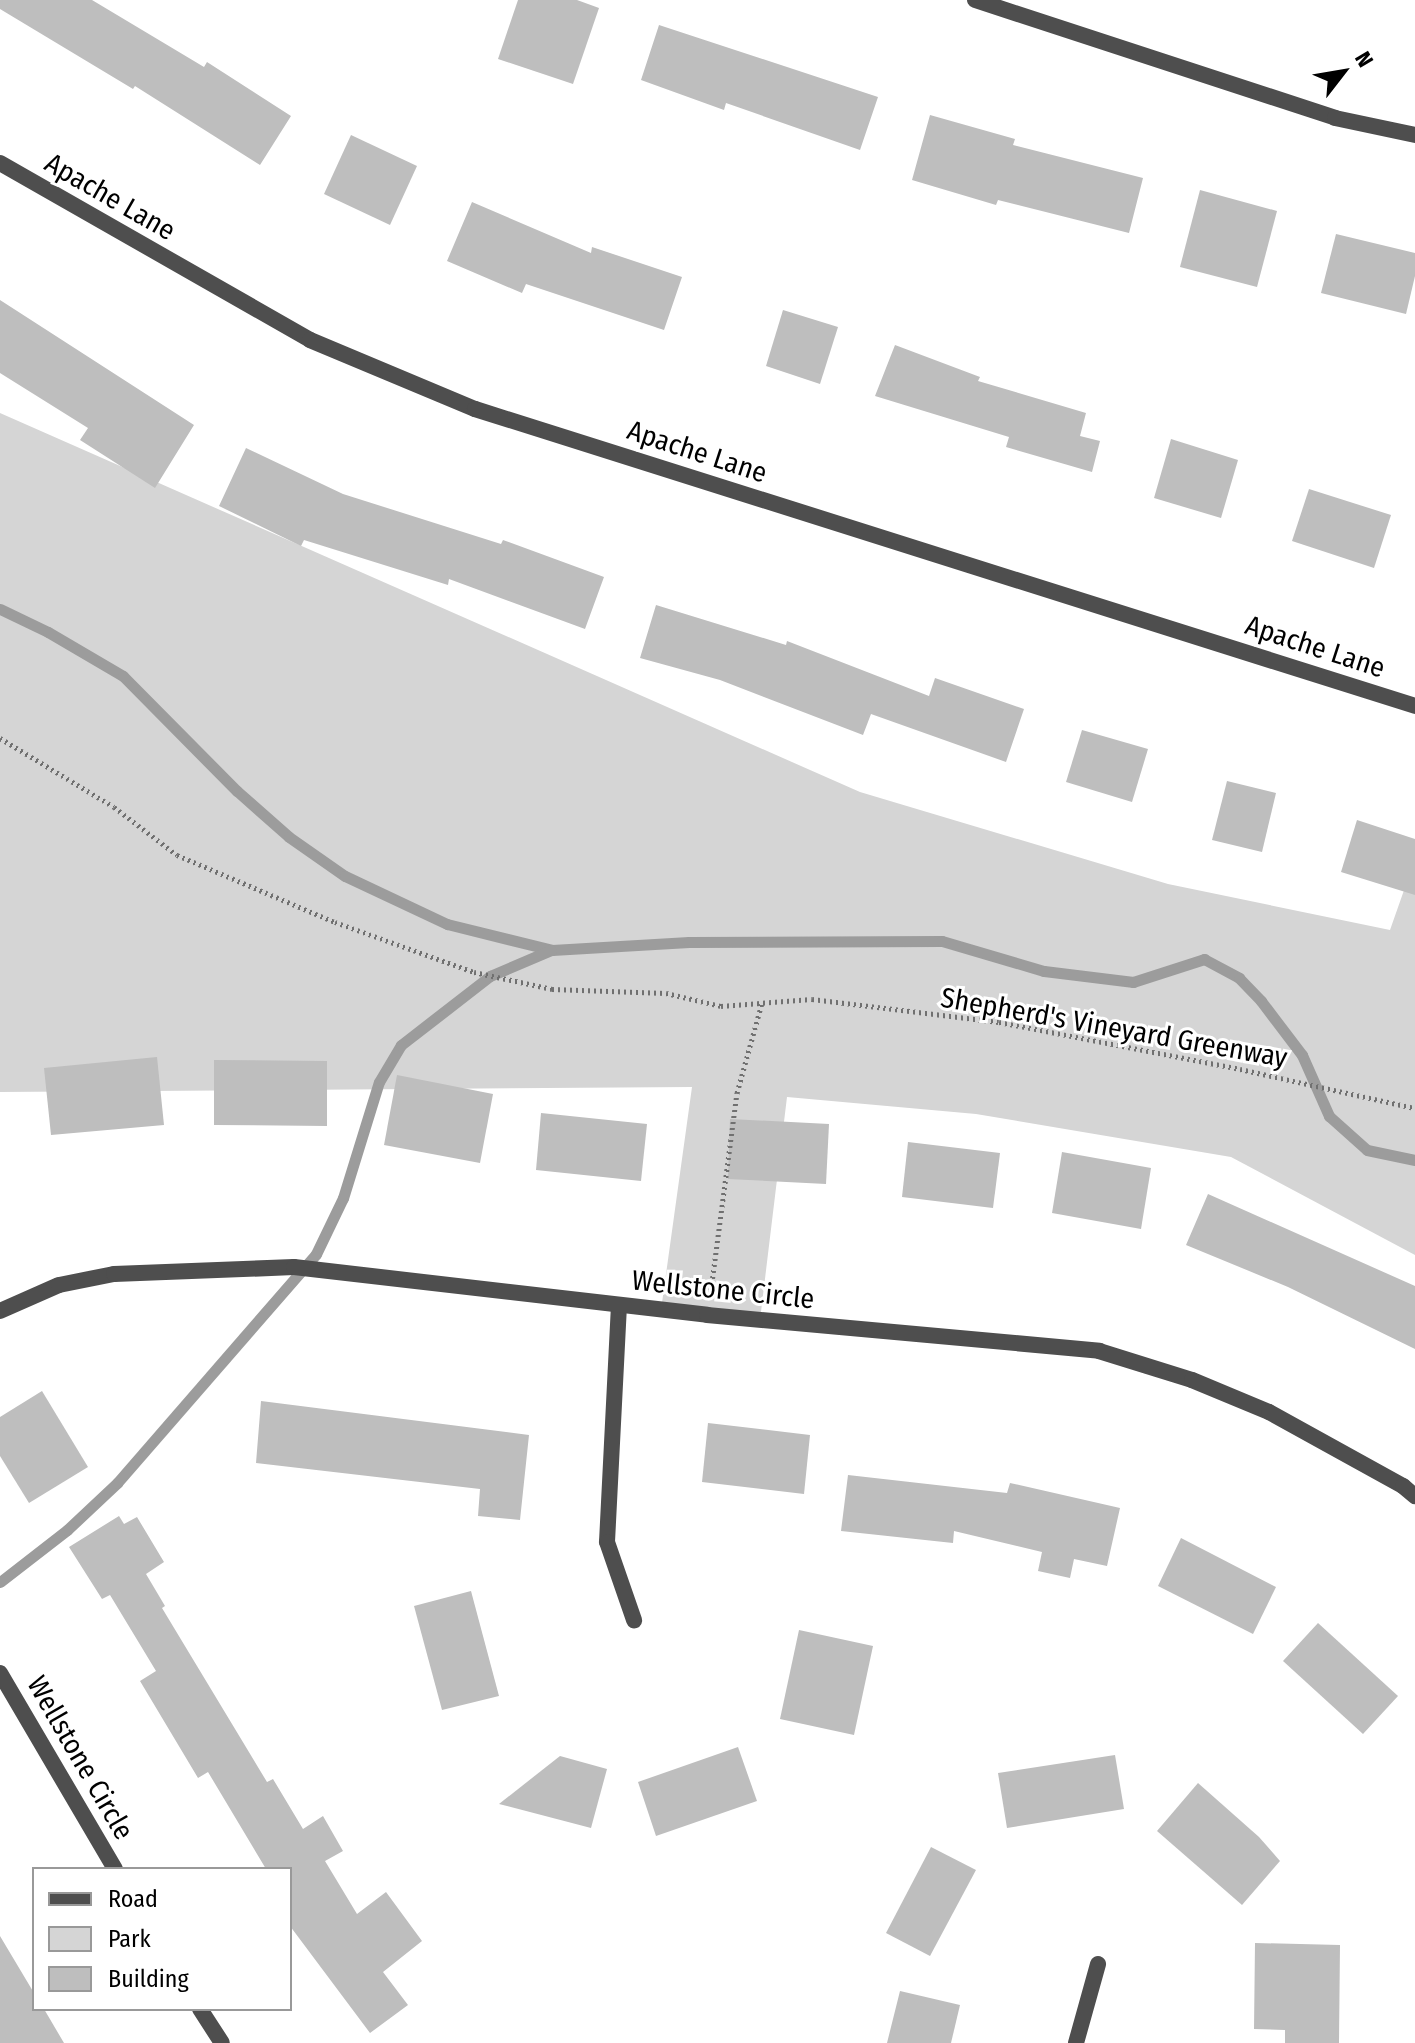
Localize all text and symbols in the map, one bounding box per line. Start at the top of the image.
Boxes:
north arrow [1303,32,1383,112]
text: N [1349,47,1379,72]
street label: Apache Lane [39,146,181,248]
street label: Apache Lane [623,414,771,490]
street label: Apache Lane [1241,609,1389,685]
street label: Shepherd's Vineyard Greenway [938,981,1290,1075]
street label: Wellstone Circle [630,1264,816,1316]
street label: Wellstone Circle [20,1670,140,1846]
legend [32,1867,292,2011]
text: Road [108,1885,158,1913]
text: Park [108,1925,151,1953]
text: Building [108,1965,189,1993]

